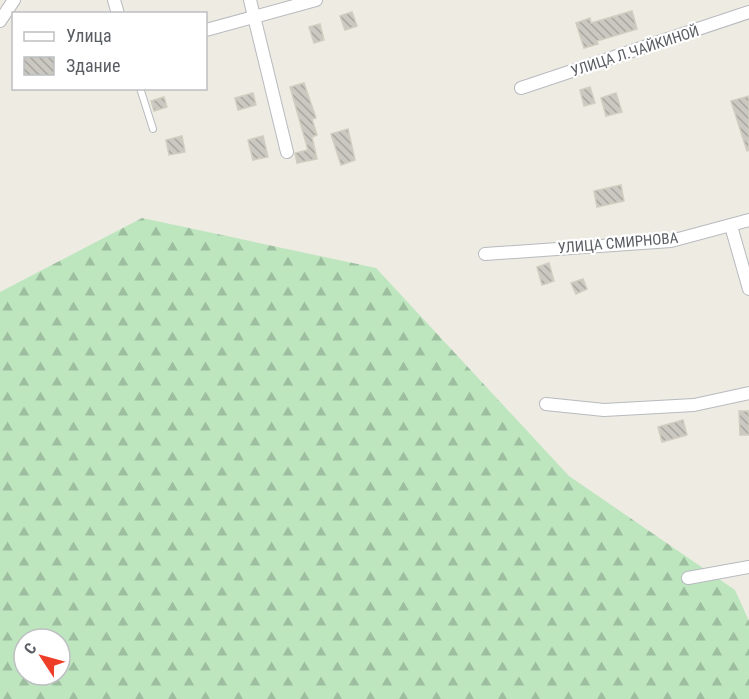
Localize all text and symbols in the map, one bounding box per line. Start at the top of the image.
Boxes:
legend [12,12,207,90]
street label: УЛИЦА Л.ЧАЙКИНОЙ [569,22,701,80]
text: Улица [66,25,112,46]
text: Здание [66,55,120,76]
street label: УЛИЦА СМИРНОВА [557,229,679,257]
north arrow [12,627,72,687]
text: С [20,639,41,658]

